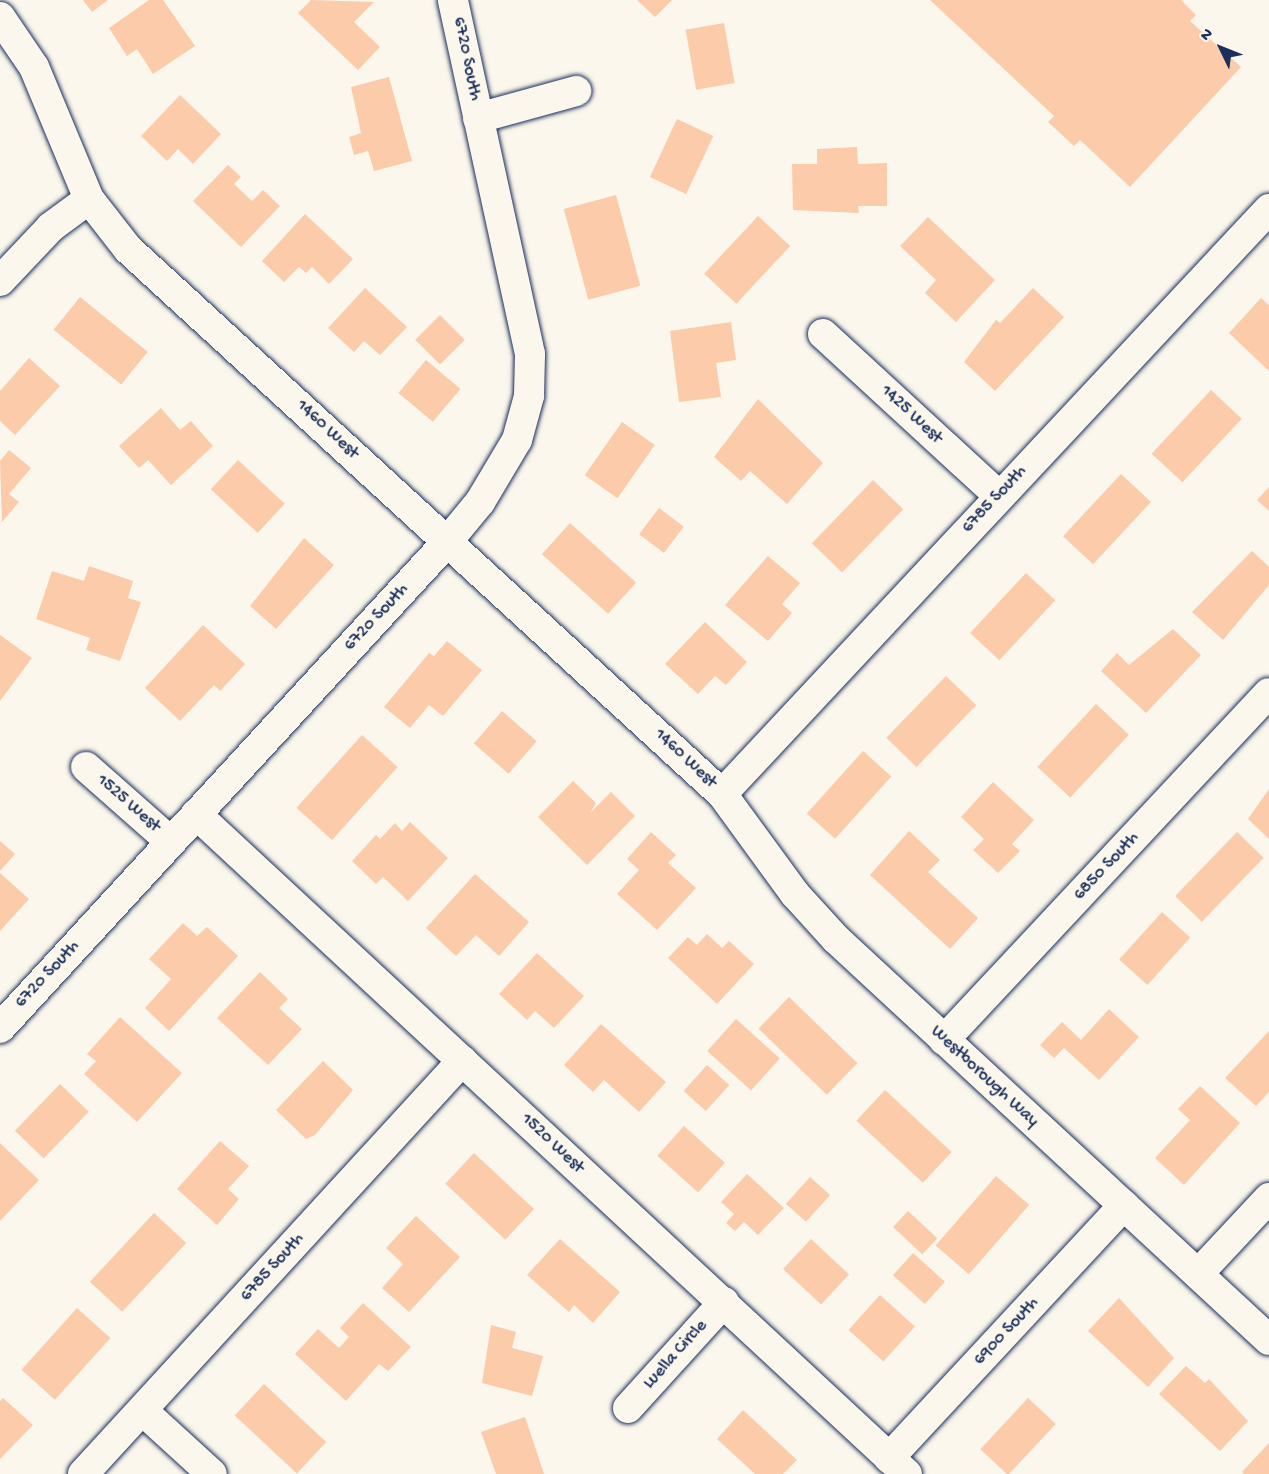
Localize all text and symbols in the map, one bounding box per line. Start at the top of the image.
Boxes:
street label: 6720 South [447,15,485,103]
north arrow [1191,18,1251,78]
text: N [1197,25,1218,46]
street label: 1425 West [876,381,946,449]
street label: 1460 West [291,396,363,464]
street label: 6785 South [958,461,1032,539]
street label: 6720 South [340,580,414,656]
street label: 1460 West [649,725,721,793]
street label: 1525 West [92,770,164,838]
street label: 6850 South [1070,828,1144,906]
street label: 6720 South [11,937,85,1013]
street label: Westborough Way [925,1021,1043,1133]
street label: 1520 West [516,1109,588,1179]
street label: 6785 South [236,1229,310,1307]
street label: 6900 South [970,1293,1044,1371]
street label: Luella Circle [639,1316,713,1394]

